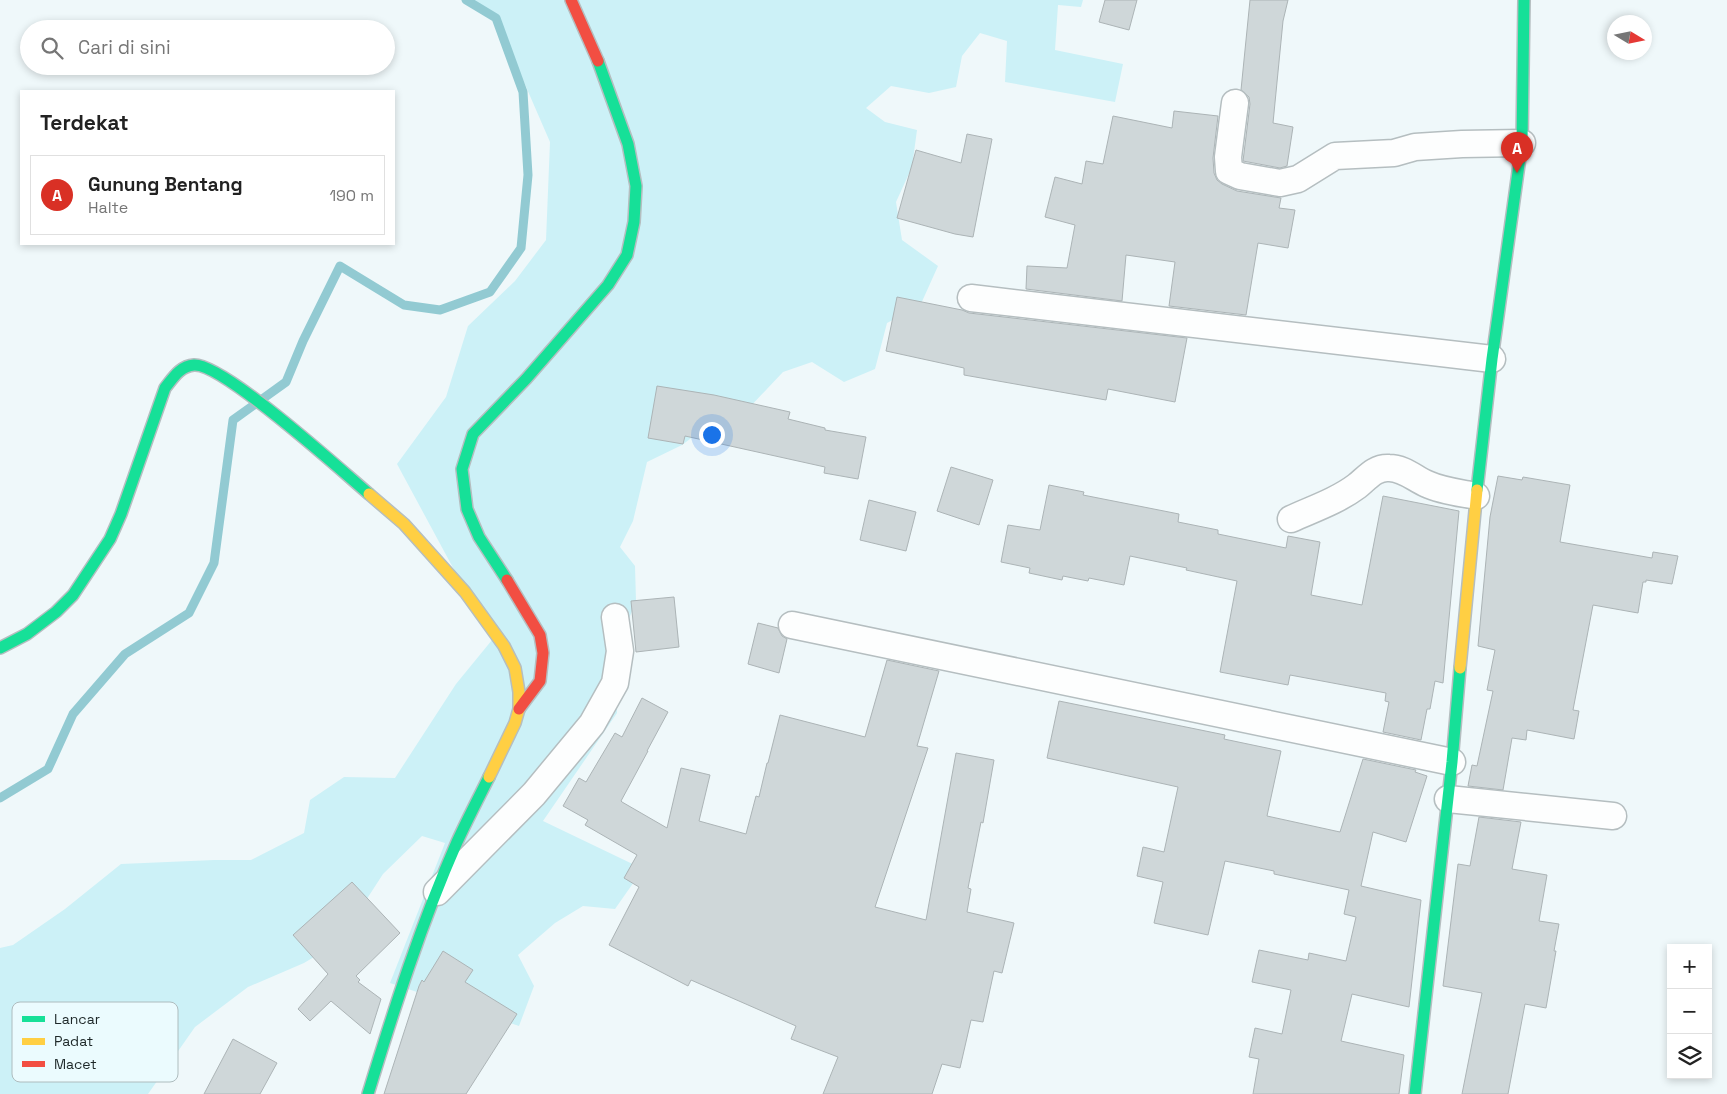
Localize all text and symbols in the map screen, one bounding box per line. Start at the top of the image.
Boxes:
north arrow [1607,15,1652,60]
search box [20,20,395,75]
icon: search [38,34,66,62]
text: Cari di sini [78,35,171,60]
text: Terdekat [40,109,129,136]
pin: A [1501,132,1533,173]
text: Gunung Bentang [88,172,243,197]
text: A [52,185,62,206]
text: 190 m [329,185,374,206]
text: Halte [88,197,128,218]
your location [699,422,725,448]
map controls [1667,944,1712,1079]
button: + [1667,944,1712,989]
button: − [1667,989,1712,1034]
legend [12,1002,178,1082]
text: Lancar [54,1010,100,1028]
text: Padat [54,1032,93,1050]
button: layers [1667,1034,1712,1079]
text: Macet [54,1055,97,1073]

